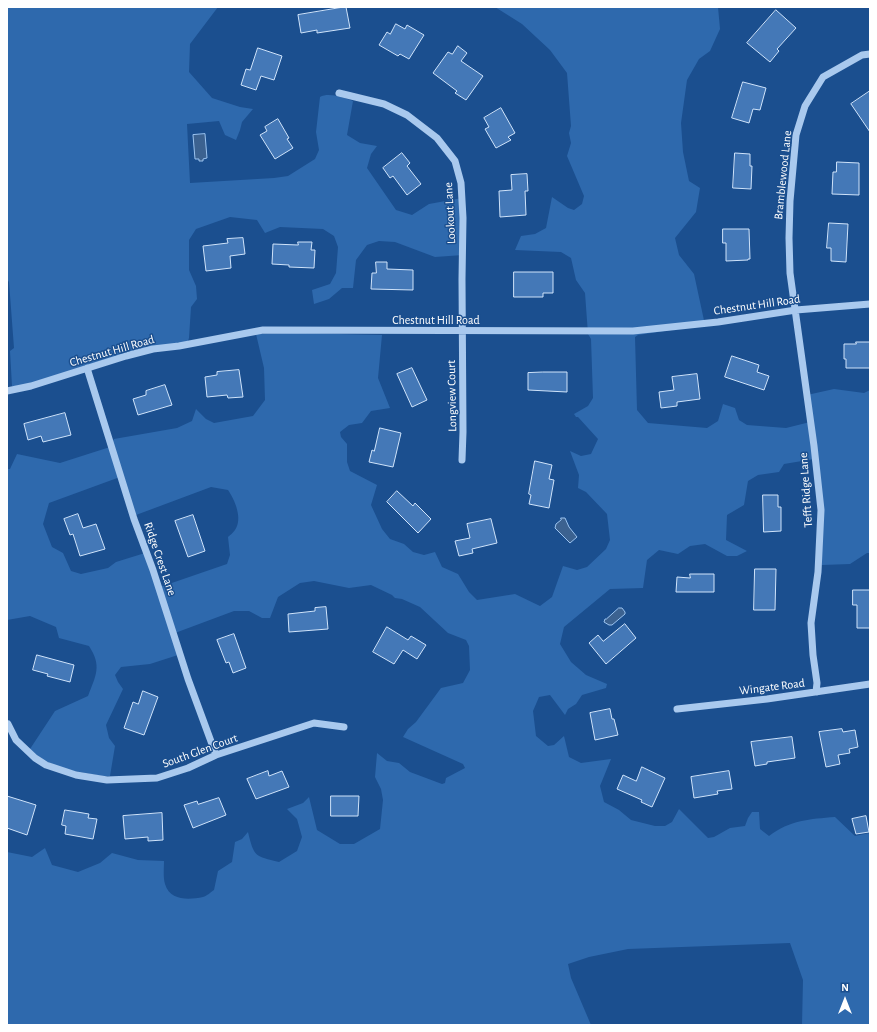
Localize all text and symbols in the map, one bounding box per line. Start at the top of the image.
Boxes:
street label: Bramblewood Lane [771,130,795,220]
street label: Lookout Lane [441,182,459,244]
street label: Chestnut Hill Road [713,292,801,318]
street label: Chestnut Hill Road [392,313,480,327]
street label: Chestnut Hill Road [68,332,156,370]
street label: Longview Court [444,360,460,432]
street label: Tefft Ridge Lane [796,452,816,528]
street label: Ridge Crest Lane [141,520,179,598]
street label: Wingate Road [738,676,806,698]
street label: South Glen Court [161,731,239,771]
north arrow [825,980,865,1020]
text: N [841,982,849,993]

